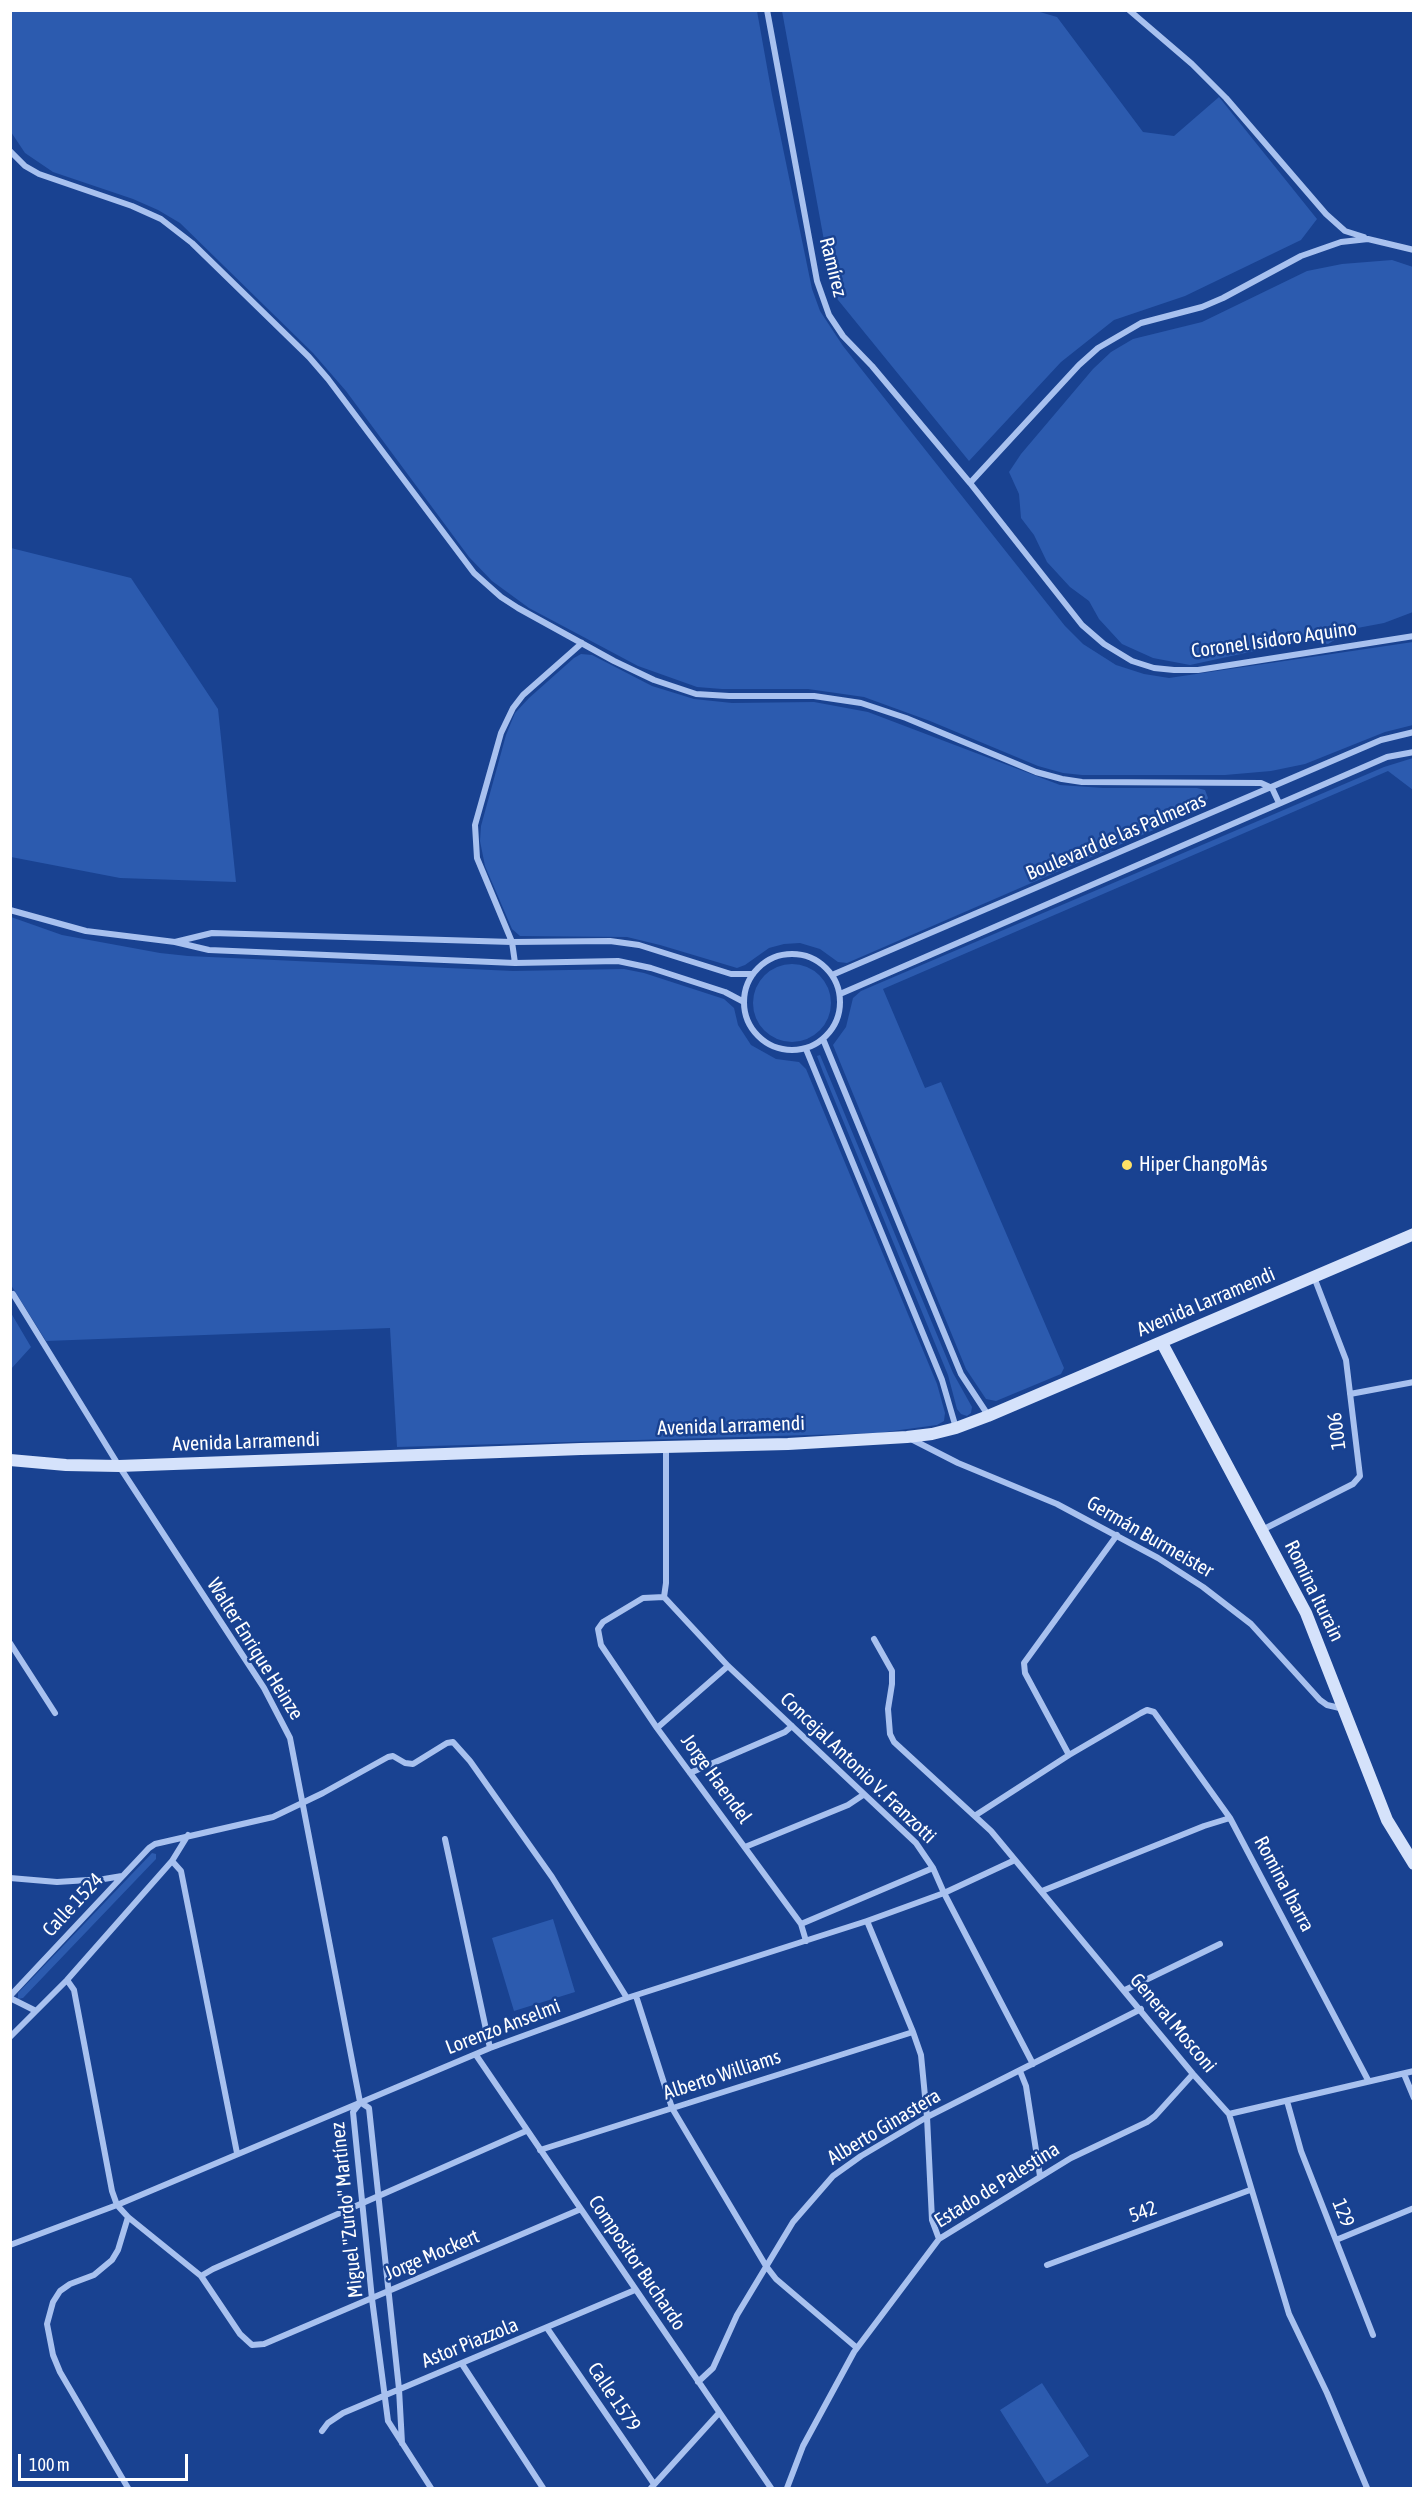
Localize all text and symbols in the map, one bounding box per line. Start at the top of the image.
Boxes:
street label: Ramírez [814,235,852,299]
street label: Coronel Isidoro Aquino [1190,617,1358,663]
street label: Boulevard de las Palmeras [1022,788,1210,886]
place label: Hiper ChangoMâs [1139,1153,1267,1177]
marker: Hiper ChangoMâs [1120,1158,1134,1172]
street label: Avenida Larramendi [1133,1262,1279,1342]
street label: Avenida Larramendi [657,1411,805,1441]
street label: 1006 [1323,1411,1351,1451]
street label: Avenida Larramendi [172,1427,320,1457]
street label: Germán Burmeister [1082,1491,1218,1583]
street label: Romina Iturain [1279,1536,1349,1646]
street label: Walter Enrique Heinze [202,1574,308,1724]
street label: Concejal Antonio V. Franzotti [775,1687,941,1849]
street label: Jorge Haendel [676,1730,756,1828]
street label: Romina Ibarra [1249,1832,1319,1936]
street label: Calle 1524 [38,1868,108,1942]
street label: General Mosconi [1125,1968,1221,2078]
street label: Lorenzo Anselmi [442,1994,564,2060]
street label: Alberto Williams [660,2045,784,2105]
street label: Alberto Ginastera [823,2084,945,2170]
street label: Miguel "Zurdo" Martínez [326,2121,368,2299]
street label: Estado de Palestina [930,2137,1064,2233]
street label: Compositor Buchardo [583,2191,691,2335]
street label: 129 [1327,2195,1359,2231]
street label: 542 [1126,2196,1160,2228]
street label: Jorge Mockert [381,2224,483,2286]
street label: Astor Piazzola [418,2313,522,2373]
street label: Calle 1579 [582,2358,646,2436]
scale bar [21,2442,190,2480]
text: 100 m [29,2454,70,2475]

